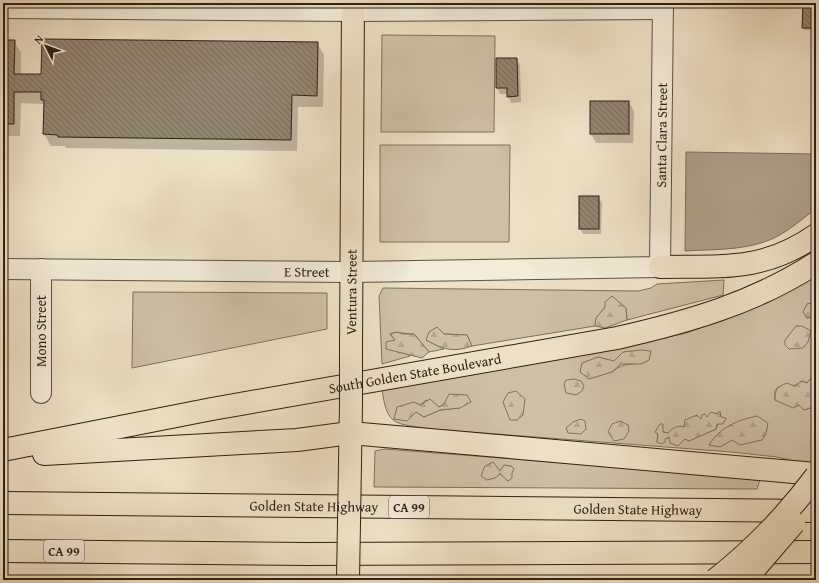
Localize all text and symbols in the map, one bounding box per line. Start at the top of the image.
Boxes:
north arrow [26,26,66,66]
text: N [30,31,47,47]
street label: Santa Clara Street [651,82,672,188]
street label: Ventura Street [341,249,362,335]
street label: E Street [284,261,330,282]
street label: Mono Street [31,295,51,367]
street label: South Golden State Boulevard [327,348,503,398]
street label: Golden State Highway [249,495,379,517]
road number: CA 99 [389,496,429,518]
street label: Golden State Highway [573,499,703,520]
road number: CA 99 [44,540,84,562]

